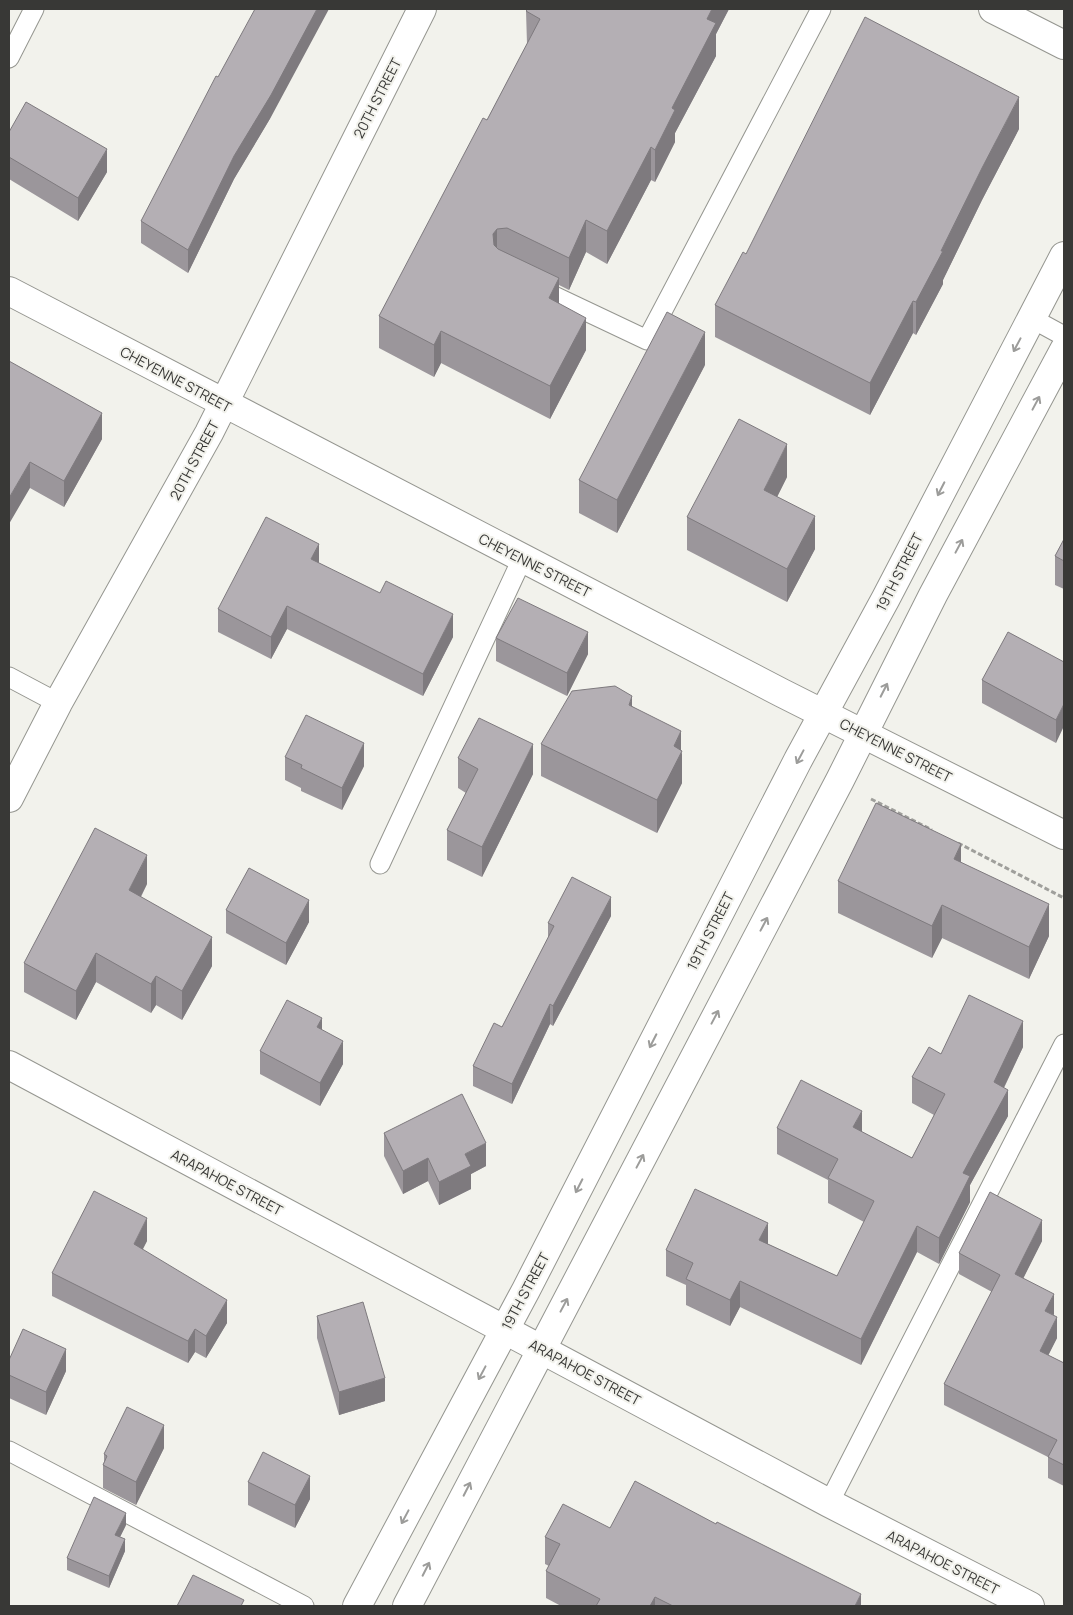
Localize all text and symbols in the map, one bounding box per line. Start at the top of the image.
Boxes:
street label: 20TH STREET [349,54,406,141]
one-way arrow [1012,338,1022,353]
street label: CHEYENNE STREET [117,342,236,417]
one-way arrow [1032,396,1041,411]
street label: 20TH STREET [165,416,223,503]
one-way arrow [936,481,946,496]
street label: CHEYENNE STREET [476,529,595,602]
street label: 19TH STREET [871,529,927,614]
one-way arrow [955,539,964,554]
one-way arrow [880,683,889,698]
street label: CHEYENNE STREET [837,714,956,787]
one-way arrow [795,749,805,764]
street label: 19TH STREET [682,888,738,973]
one-way arrow [760,917,770,931]
one-way arrow [710,1010,720,1025]
one-way arrow [648,1033,657,1048]
street label: ARAPAHOE STREET [168,1145,287,1220]
one-way arrow [635,1154,645,1169]
one-way arrow [574,1178,583,1193]
street label: 19TH STREET [497,1248,554,1333]
one-way arrow [560,1298,570,1313]
street label: ARAPAHOE STREET [526,1335,645,1410]
one-way arrow [477,1366,487,1381]
one-way arrow [463,1482,472,1497]
one-way arrow [400,1509,410,1524]
street label: ARAPAHOE STREET [884,1525,1003,1599]
one-way arrow [421,1562,431,1577]

